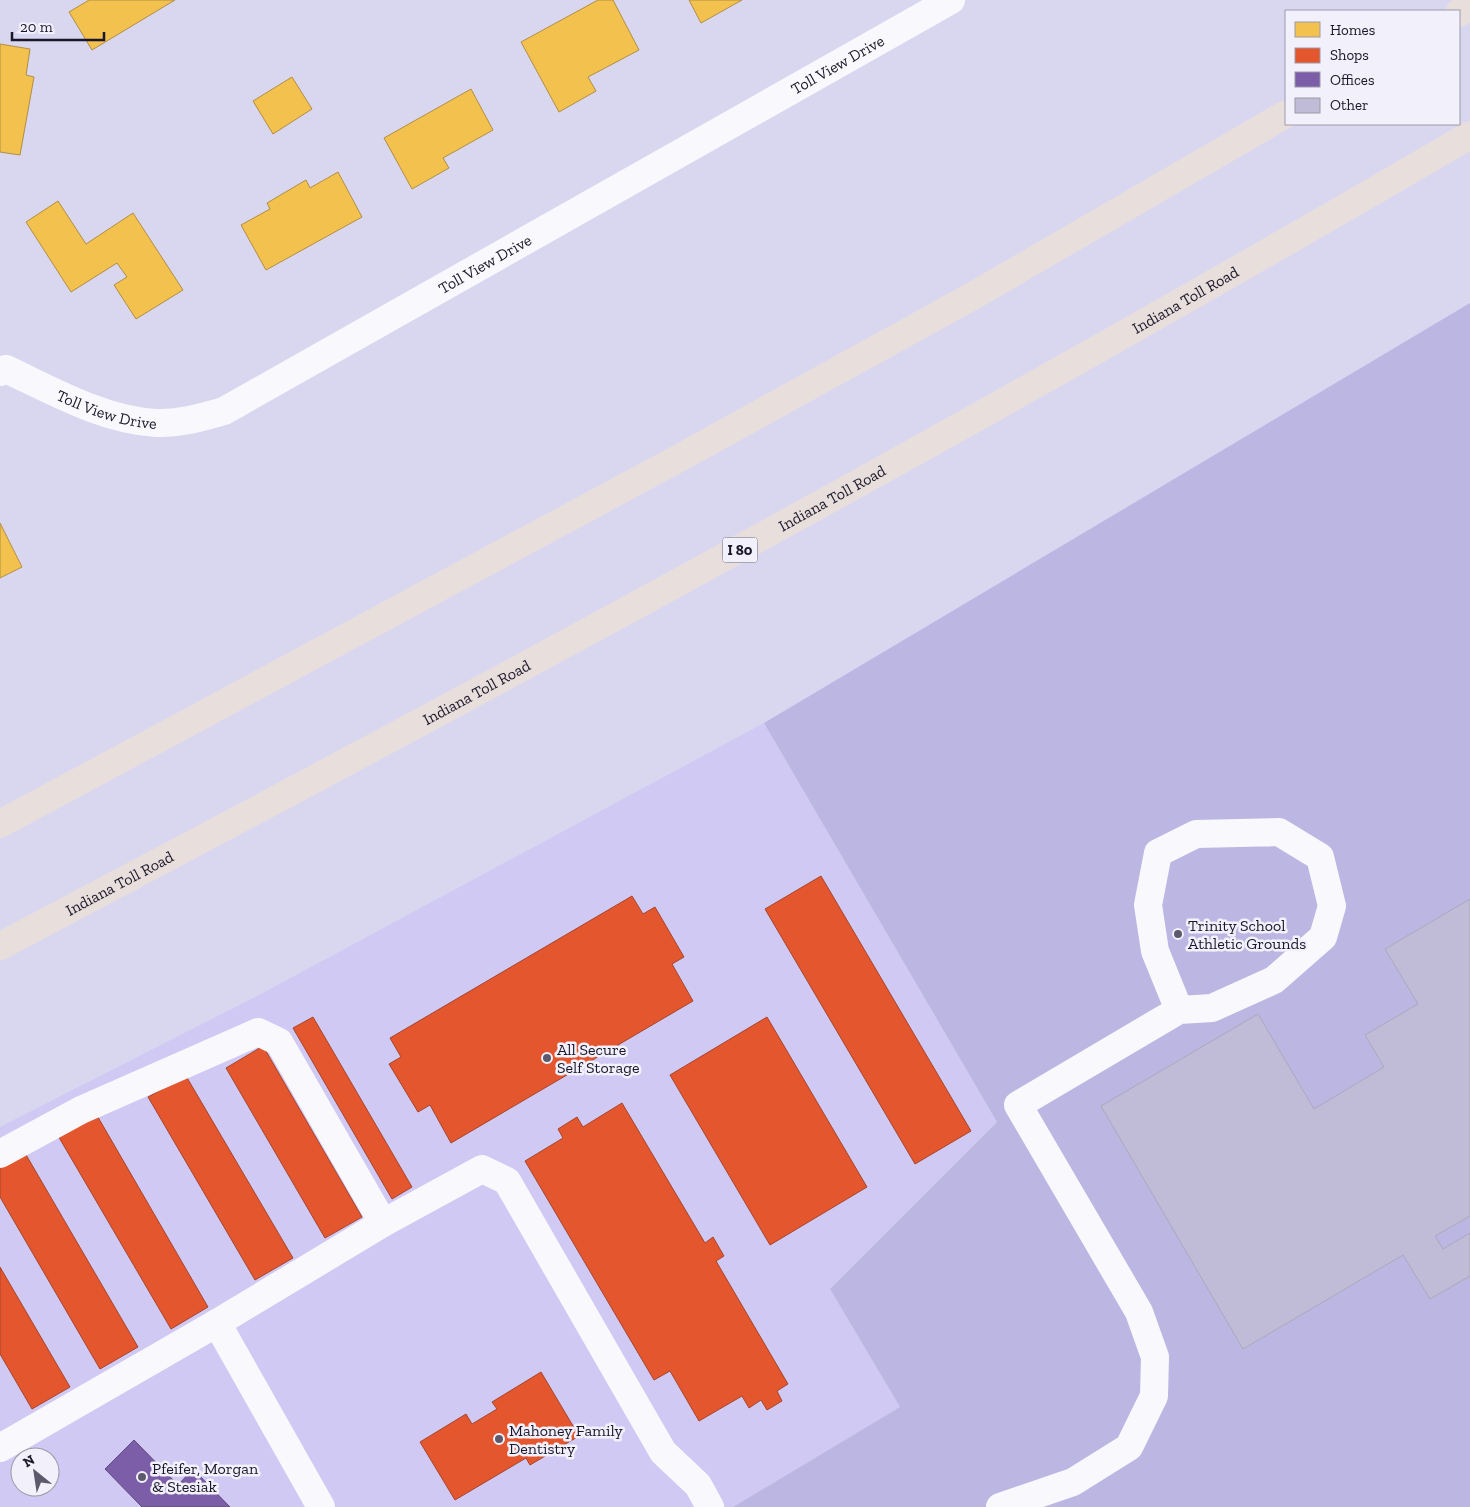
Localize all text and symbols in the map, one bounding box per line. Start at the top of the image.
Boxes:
scale bar [12,10,105,42]
legend [1285,10,1460,125]
text: 20 m [20,18,53,36]
text: Homes [1330,21,1375,39]
street label: Toll View Drive [788,31,887,99]
text: Shops [1330,46,1369,64]
text: Offices [1330,71,1374,89]
text: Other [1330,96,1368,114]
street label: Toll View Drive [435,230,535,298]
street label: Indiana Toll Road [1129,262,1242,338]
street label: Toll View Drive [54,386,157,433]
street label: Indiana Toll Road [775,461,889,535]
road number: I 80 [722,538,758,562]
street label: Indiana Toll Road [420,656,534,729]
street label: Indiana Toll Road [62,847,177,920]
place label: Trinity School Athletic Grounds [1188,916,1306,953]
marker: Trinity School Athletic Grounds [1172,928,1184,940]
place label: All Secure Self Storage [557,1040,639,1077]
marker: All Secure Self Storage [541,1052,553,1064]
place label: Mahoney Family Dentistry [509,1421,623,1458]
marker: Mahoney Family Dentistry [493,1433,505,1445]
north arrow [10,1447,60,1497]
text: N [20,1451,38,1471]
place label: Pfeifer, Morgan & Stesiak [152,1459,259,1496]
marker: Pfeifer, Morgan & Stesiak [136,1471,148,1483]

